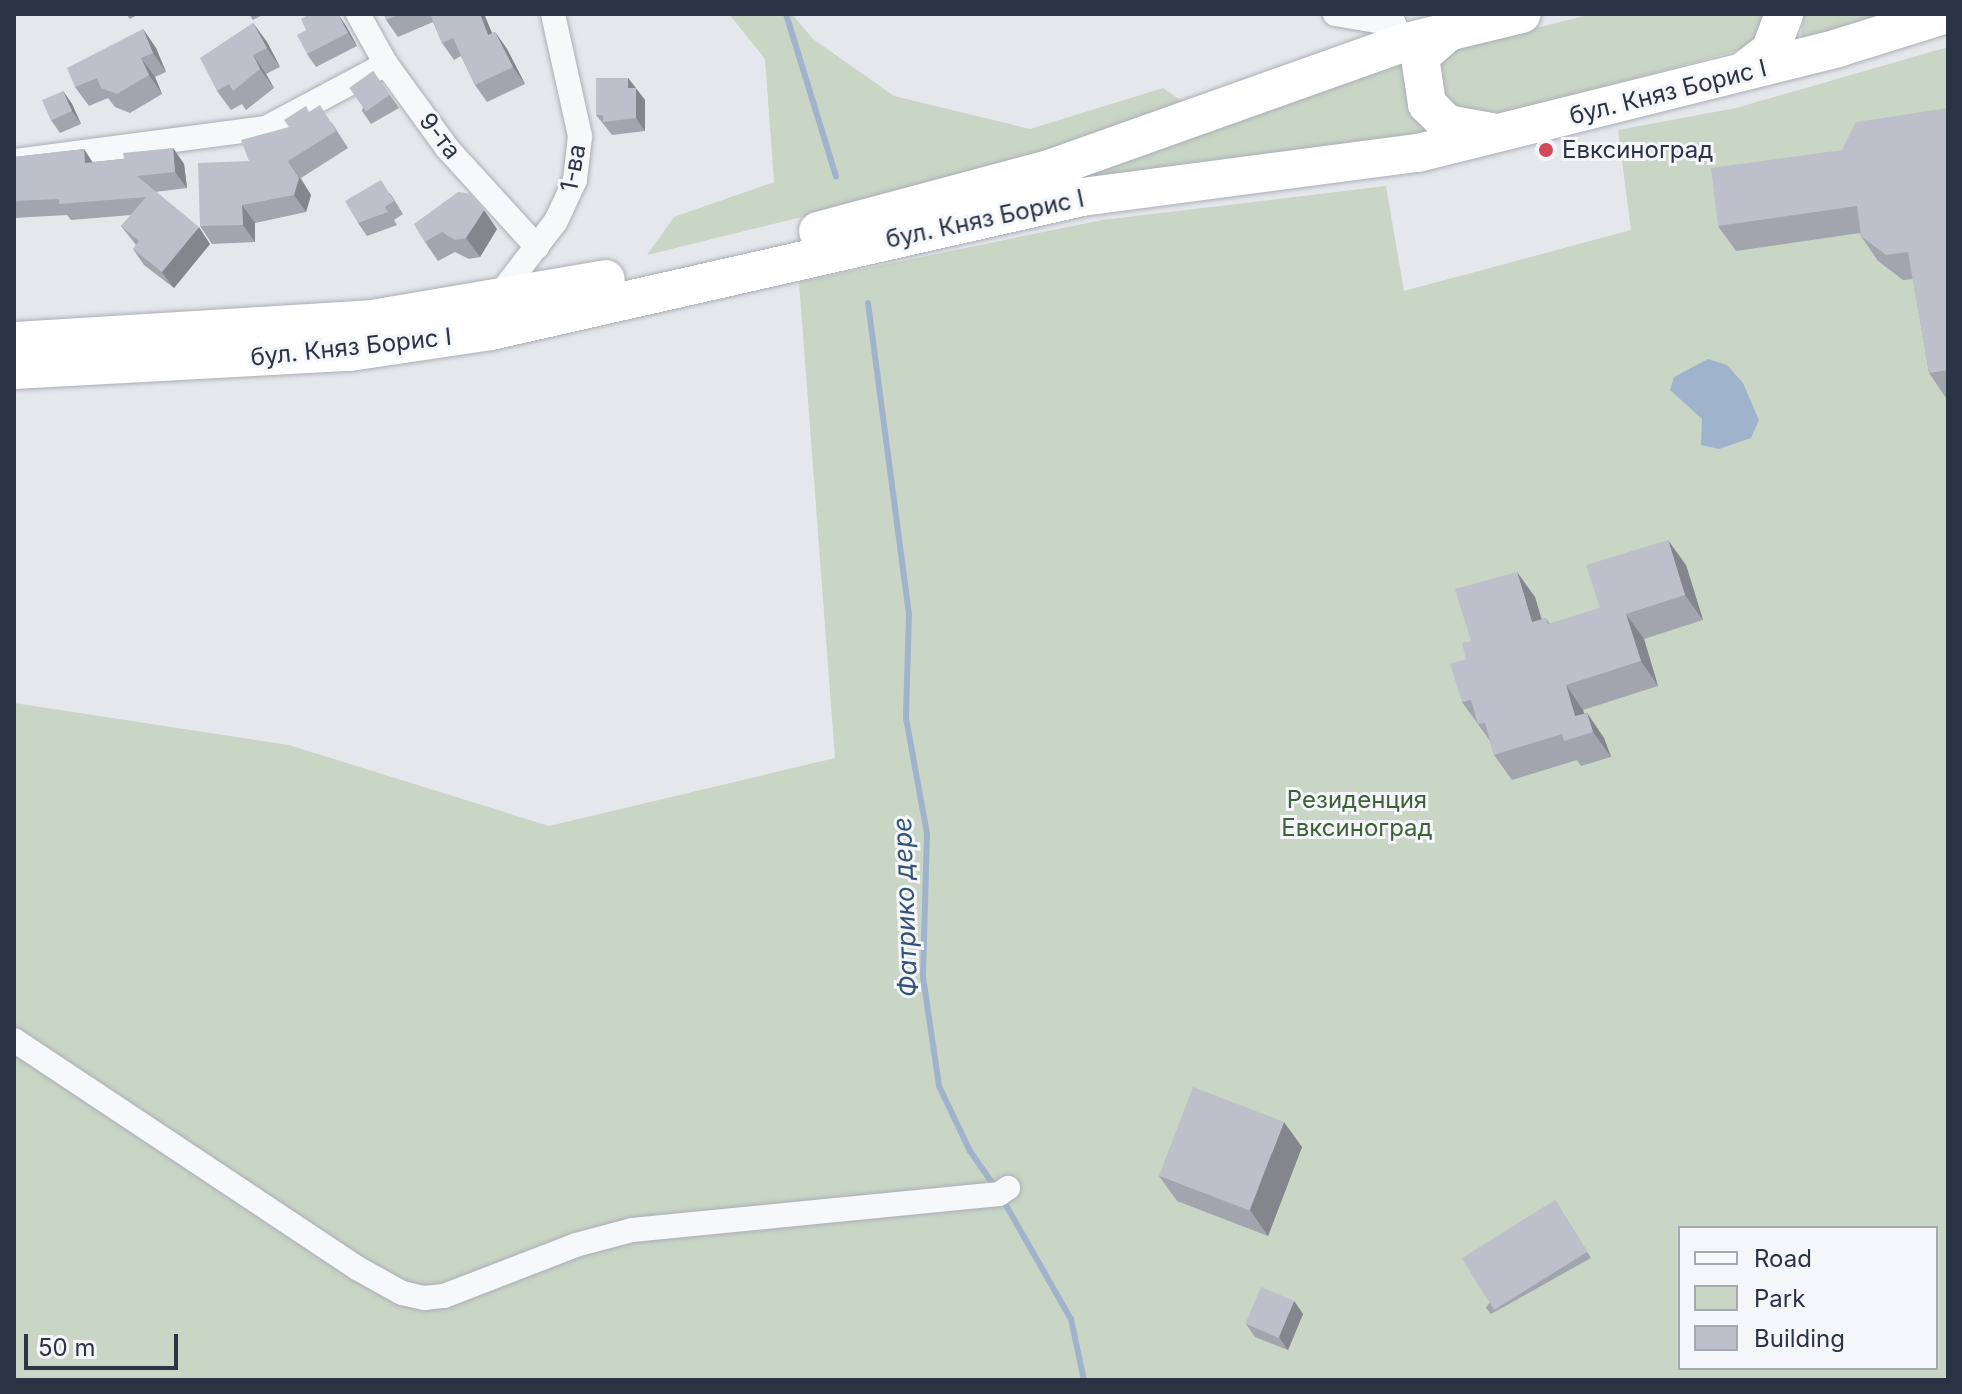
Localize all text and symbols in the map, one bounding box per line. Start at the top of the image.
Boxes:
street label: бул. Княз Борис I [1567,54,1769,130]
street label: 9-та [413,107,467,165]
place label: Евксиноград [1562,136,1713,164]
marker: Евксиноград [1537,141,1555,159]
street label: 1-ва [554,142,592,194]
street label: бул. Княз Борис I [883,184,1087,254]
street label: бул. Княз Борис I [249,322,453,372]
park label: Резиденция Евксиноград [1281,786,1433,842]
water label: Фатрико дере [886,817,924,997]
legend [1678,1226,1938,1370]
text: Road [1754,1244,1812,1273]
text: Park [1754,1284,1805,1313]
scale bar [28,1318,182,1368]
text: Building [1754,1324,1845,1353]
text: 50 m [38,1333,96,1362]

